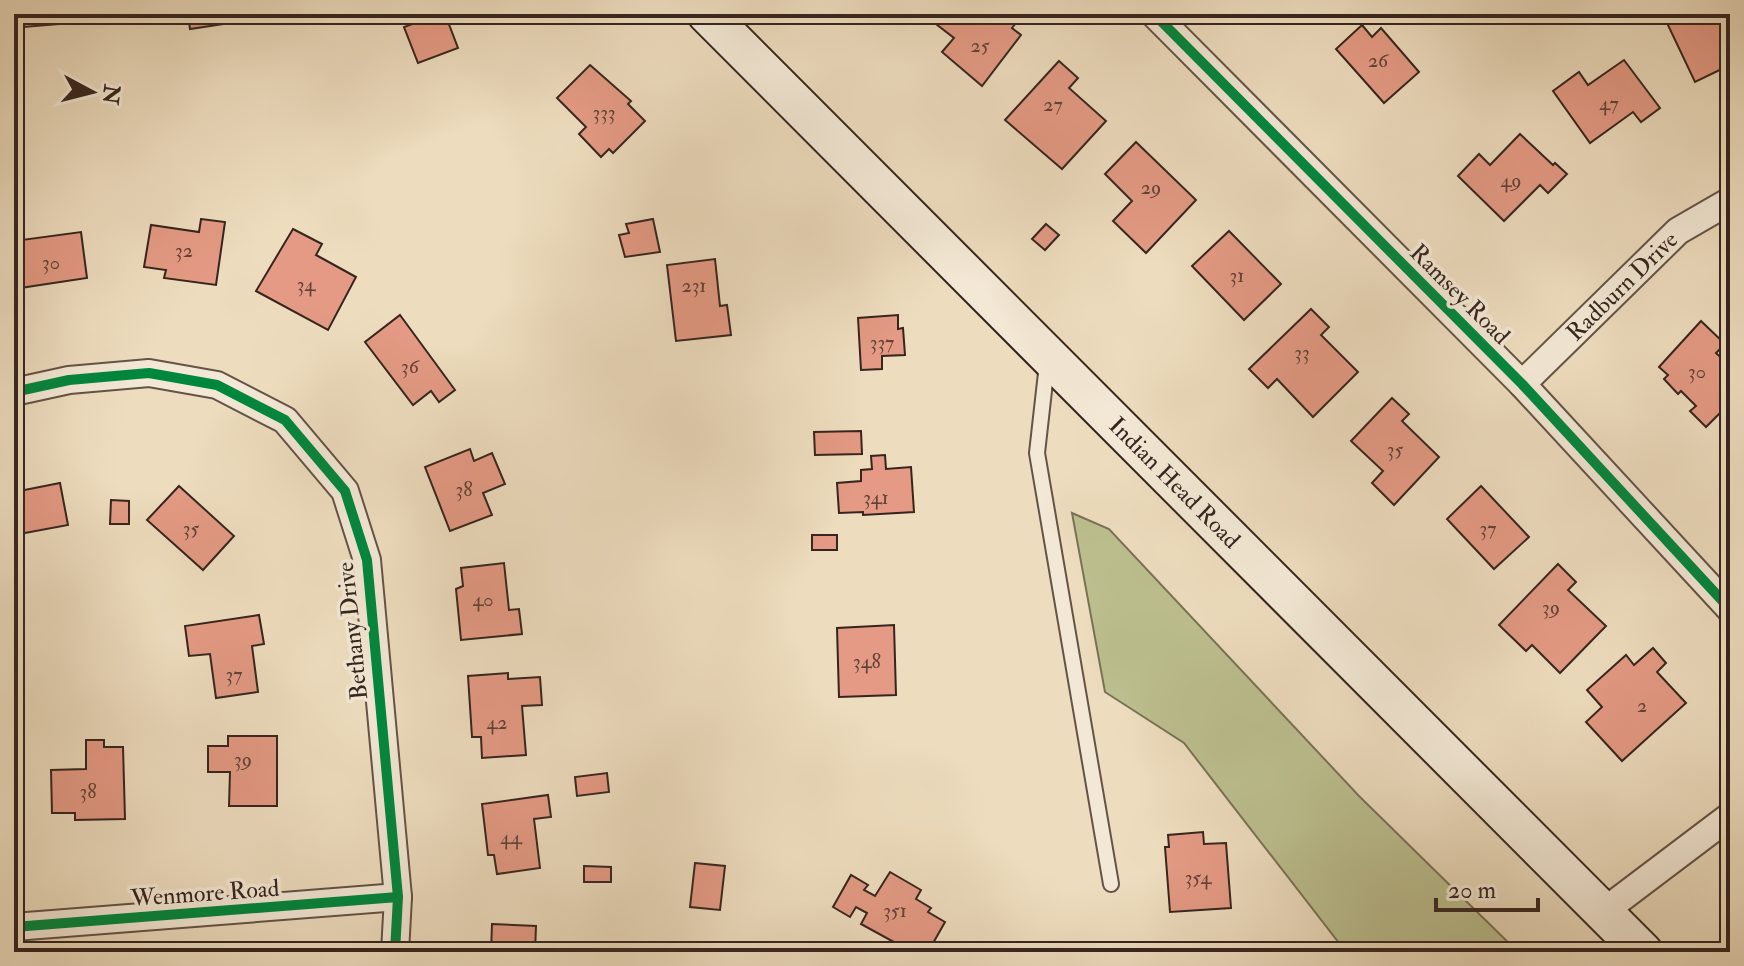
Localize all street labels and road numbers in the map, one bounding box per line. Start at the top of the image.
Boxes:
street label: Radburn Drive [1560,225,1685,348]
street label: Ramsey Road [1403,238,1517,351]
street label: Indian Head Road [1102,410,1247,556]
street label: Bethany Drive [330,560,375,702]
street label: Wenmore Road [129,873,281,914]

